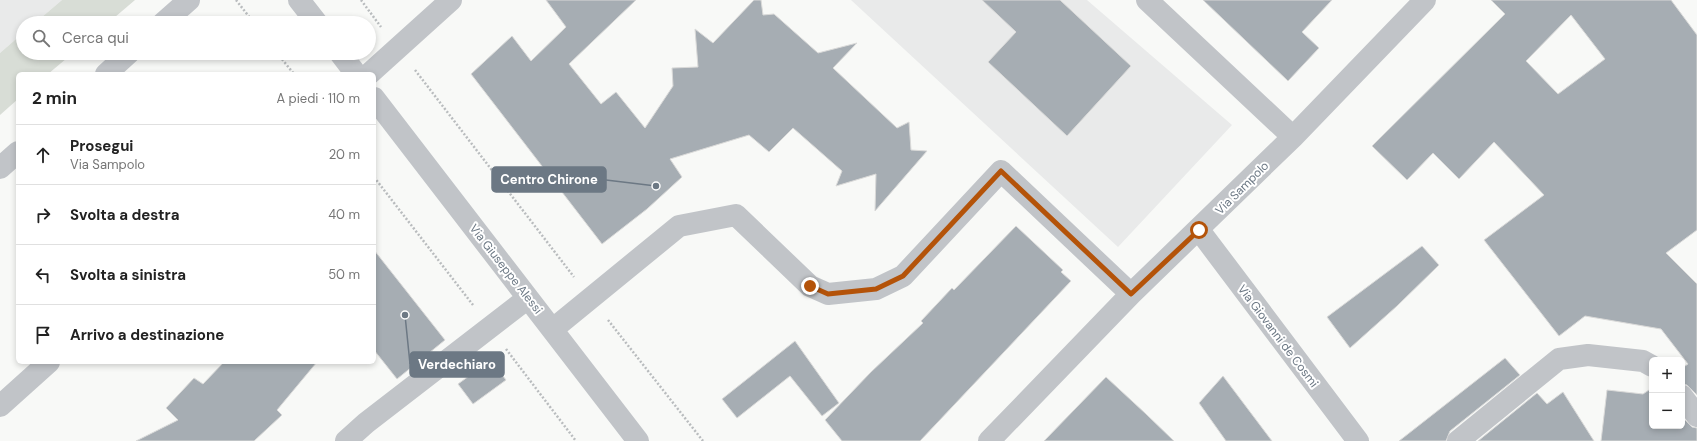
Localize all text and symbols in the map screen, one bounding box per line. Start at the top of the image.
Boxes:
search box [16,16,376,60]
icon: search [30,27,52,49]
text: Cerca qui [62,28,129,48]
text: 2 min [32,87,77,109]
text: A piedi · 110 m [276,90,360,107]
text: Prosegui [70,136,133,156]
icon: ahead [32,144,54,166]
text: 20 m [329,146,360,163]
text: Via Sampolo [70,156,145,173]
street label: Via Sampolo [1212,158,1272,218]
callout: Centro Chirone [492,167,606,192]
text: Centro Chirone [500,171,598,188]
icon: right [32,204,54,226]
text: Svolta a destra [70,205,180,225]
text: 40 m [328,206,360,223]
street label: Via Giuseppe Alessi [466,221,546,317]
route start [1190,221,1208,239]
icon: left [32,264,54,286]
text: Svolta a sinistra [70,265,186,285]
text: 50 m [328,266,360,283]
route end [801,277,819,295]
street label: Via Giovanni de Cosmi [1234,281,1322,391]
icon: arrive [32,324,54,346]
text: Arrivo a destinazione [70,325,224,345]
callout: Verdechiaro [410,352,504,377]
text: Verdechiaro [418,356,496,373]
map controls [1649,357,1685,429]
button: + [1649,357,1685,393]
button: − [1649,393,1685,429]

